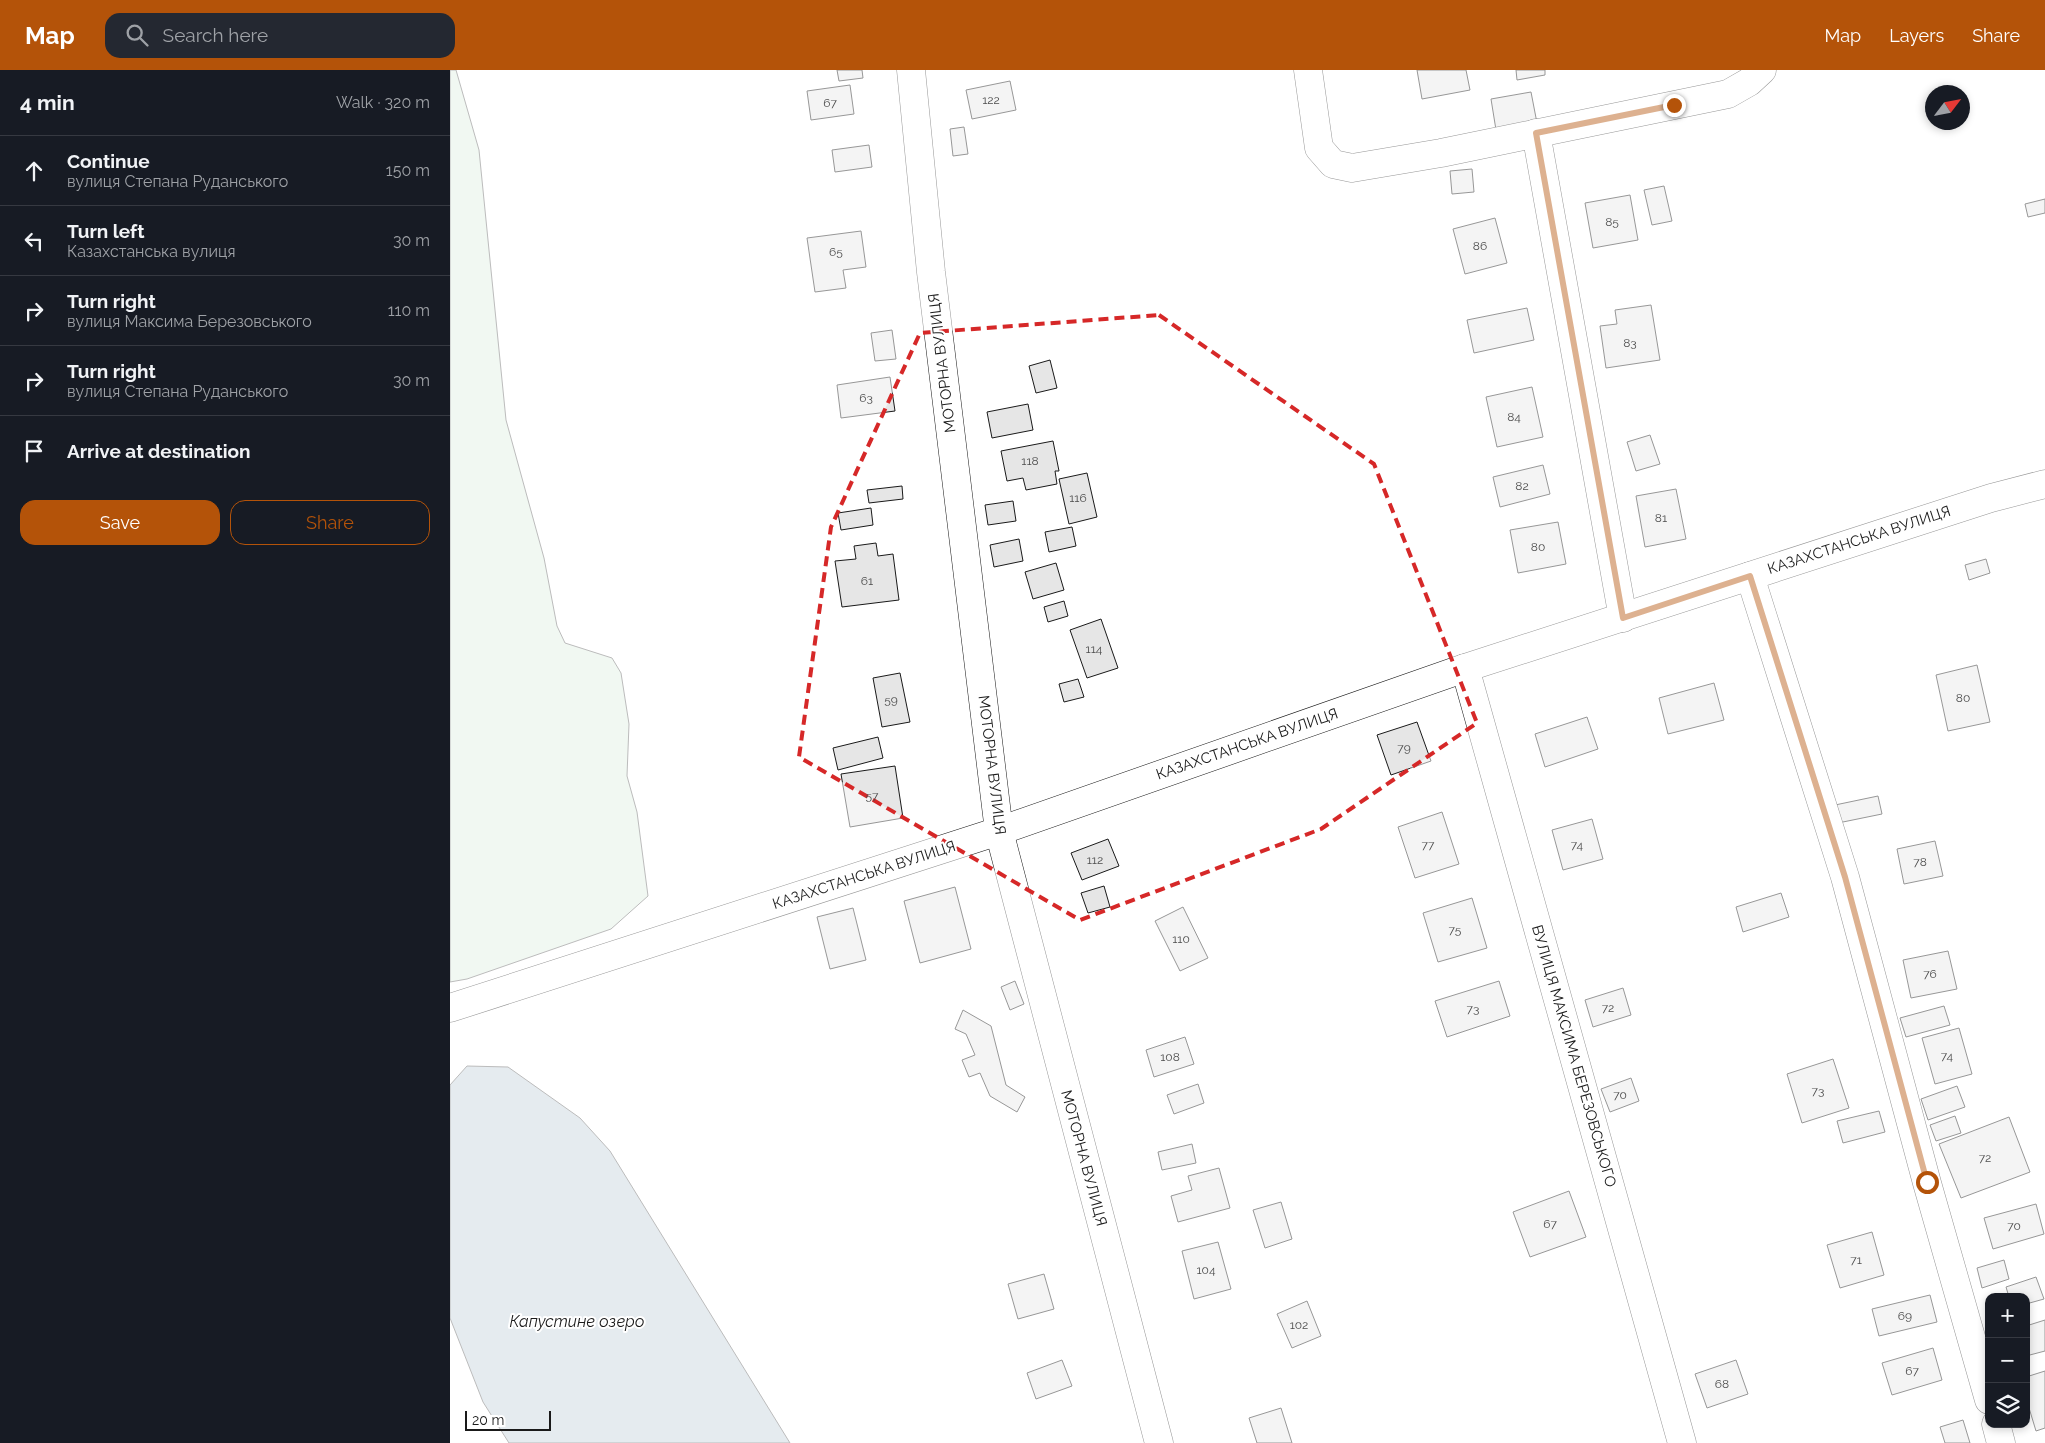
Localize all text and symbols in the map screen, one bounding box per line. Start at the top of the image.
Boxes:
search box [105,13,455,58]
text: Map [25,21,75,50]
icon: search [123,21,151,49]
text: Search here [163,24,268,46]
text: Map [1825,25,1861,46]
text: Layers [1889,25,1944,46]
text: Share [1972,25,2020,46]
north arrow [1925,85,1970,130]
text: 4 min [20,90,75,115]
text: Walk · 320 m [336,93,430,112]
house number: 122 [982,93,1000,107]
route end [1663,94,1686,117]
house number: 67 [823,96,837,110]
text: Continue [67,150,150,172]
icon: ahead [20,157,48,185]
text: 150 m [386,161,430,180]
text: вулиця Степана Руданського [67,172,288,191]
house number: 85 [1605,215,1619,229]
text: Turn left [67,220,144,242]
icon: left [20,227,48,255]
text: 30 m [393,231,430,250]
house number: 86 [1473,239,1487,253]
text: Казахстанська вулиця [67,242,236,261]
house number: 65 [829,245,843,259]
text: Turn right [67,290,156,312]
street label: МОТОРНА ВУЛИЦЯ [925,292,959,434]
icon: right [20,297,48,325]
text: 110 m [388,301,430,320]
text: вулиця Максима Березовського [67,312,312,331]
house number: 83 [1623,336,1637,350]
text: Turn right [67,360,156,382]
icon: right [20,367,48,395]
text: 30 m [393,371,430,390]
text: вулиця Степана Руданського [67,382,288,401]
house number: 63 [859,391,873,405]
house number: 84 [1507,410,1521,424]
icon: arrive [20,437,48,465]
text: Arrive at destination [67,440,251,462]
house number: 118 [1021,454,1039,468]
house number: 82 [1515,479,1529,493]
house number: 116 [1069,491,1087,505]
button: Save [20,500,220,545]
button: Share [230,500,430,545]
street label: КАЗАХСТАНСЬКА ВУЛИЦЯ [1765,502,1953,578]
house number: 81 [1655,511,1667,525]
house number: 80 [1531,540,1545,554]
house number: 61 [861,574,873,588]
house number: 114 [1086,642,1103,656]
house number: 80 [1956,691,1970,705]
house number: 59 [884,693,898,707]
street label: МОТОРНА ВУЛИЦЯ [975,694,1009,836]
street label: КАЗАХСТАНСЬКА ВУЛИЦЯ [1154,704,1340,784]
house number: 79 [1397,741,1411,755]
house number: 57 [866,789,879,803]
street label: КАЗАХСТАНСЬКА ВУЛИЦЯ [770,837,958,913]
house number: 77 [1422,838,1435,852]
house number: 74 [1571,838,1584,852]
house number: 112 [1087,853,1103,867]
house number: 78 [1913,855,1927,869]
house number: 75 [1449,923,1462,937]
street label: ВУЛИЦЯ МАКСИМА БЕРЕЗОВСЬКОГО [1528,923,1620,1189]
house number: 110 [1172,932,1190,946]
house number: 76 [1923,967,1937,981]
house number: 72 [1602,1001,1614,1015]
house number: 73 [1467,1002,1479,1016]
house number: 74 [1941,1049,1954,1063]
house number: 108 [1160,1050,1180,1064]
house number: 73 [1812,1084,1824,1098]
street label: МОТОРНА ВУЛИЦЯ [1057,1088,1111,1228]
house number: 70 [1613,1088,1627,1102]
house number: 72 [1979,1151,1991,1165]
route start [1916,1171,1939,1194]
house number: 67 [1543,1217,1557,1231]
house number: 70 [2007,1219,2021,1233]
house number: 71 [1850,1253,1862,1267]
house number: 104 [1196,1263,1216,1277]
map controls [1985,1293,2030,1428]
button: + [1985,1293,2030,1338]
house number: 69 [1898,1309,1912,1323]
water label: Капустине озеро [510,1312,645,1331]
house number: 102 [1290,1318,1308,1332]
button: − [1985,1338,2030,1383]
house number: 67 [1905,1364,1919,1378]
house number: 68 [1715,1377,1729,1391]
button: layers [1985,1383,2030,1428]
scale bar [465,1408,551,1431]
text: 20 m [472,1412,504,1428]

